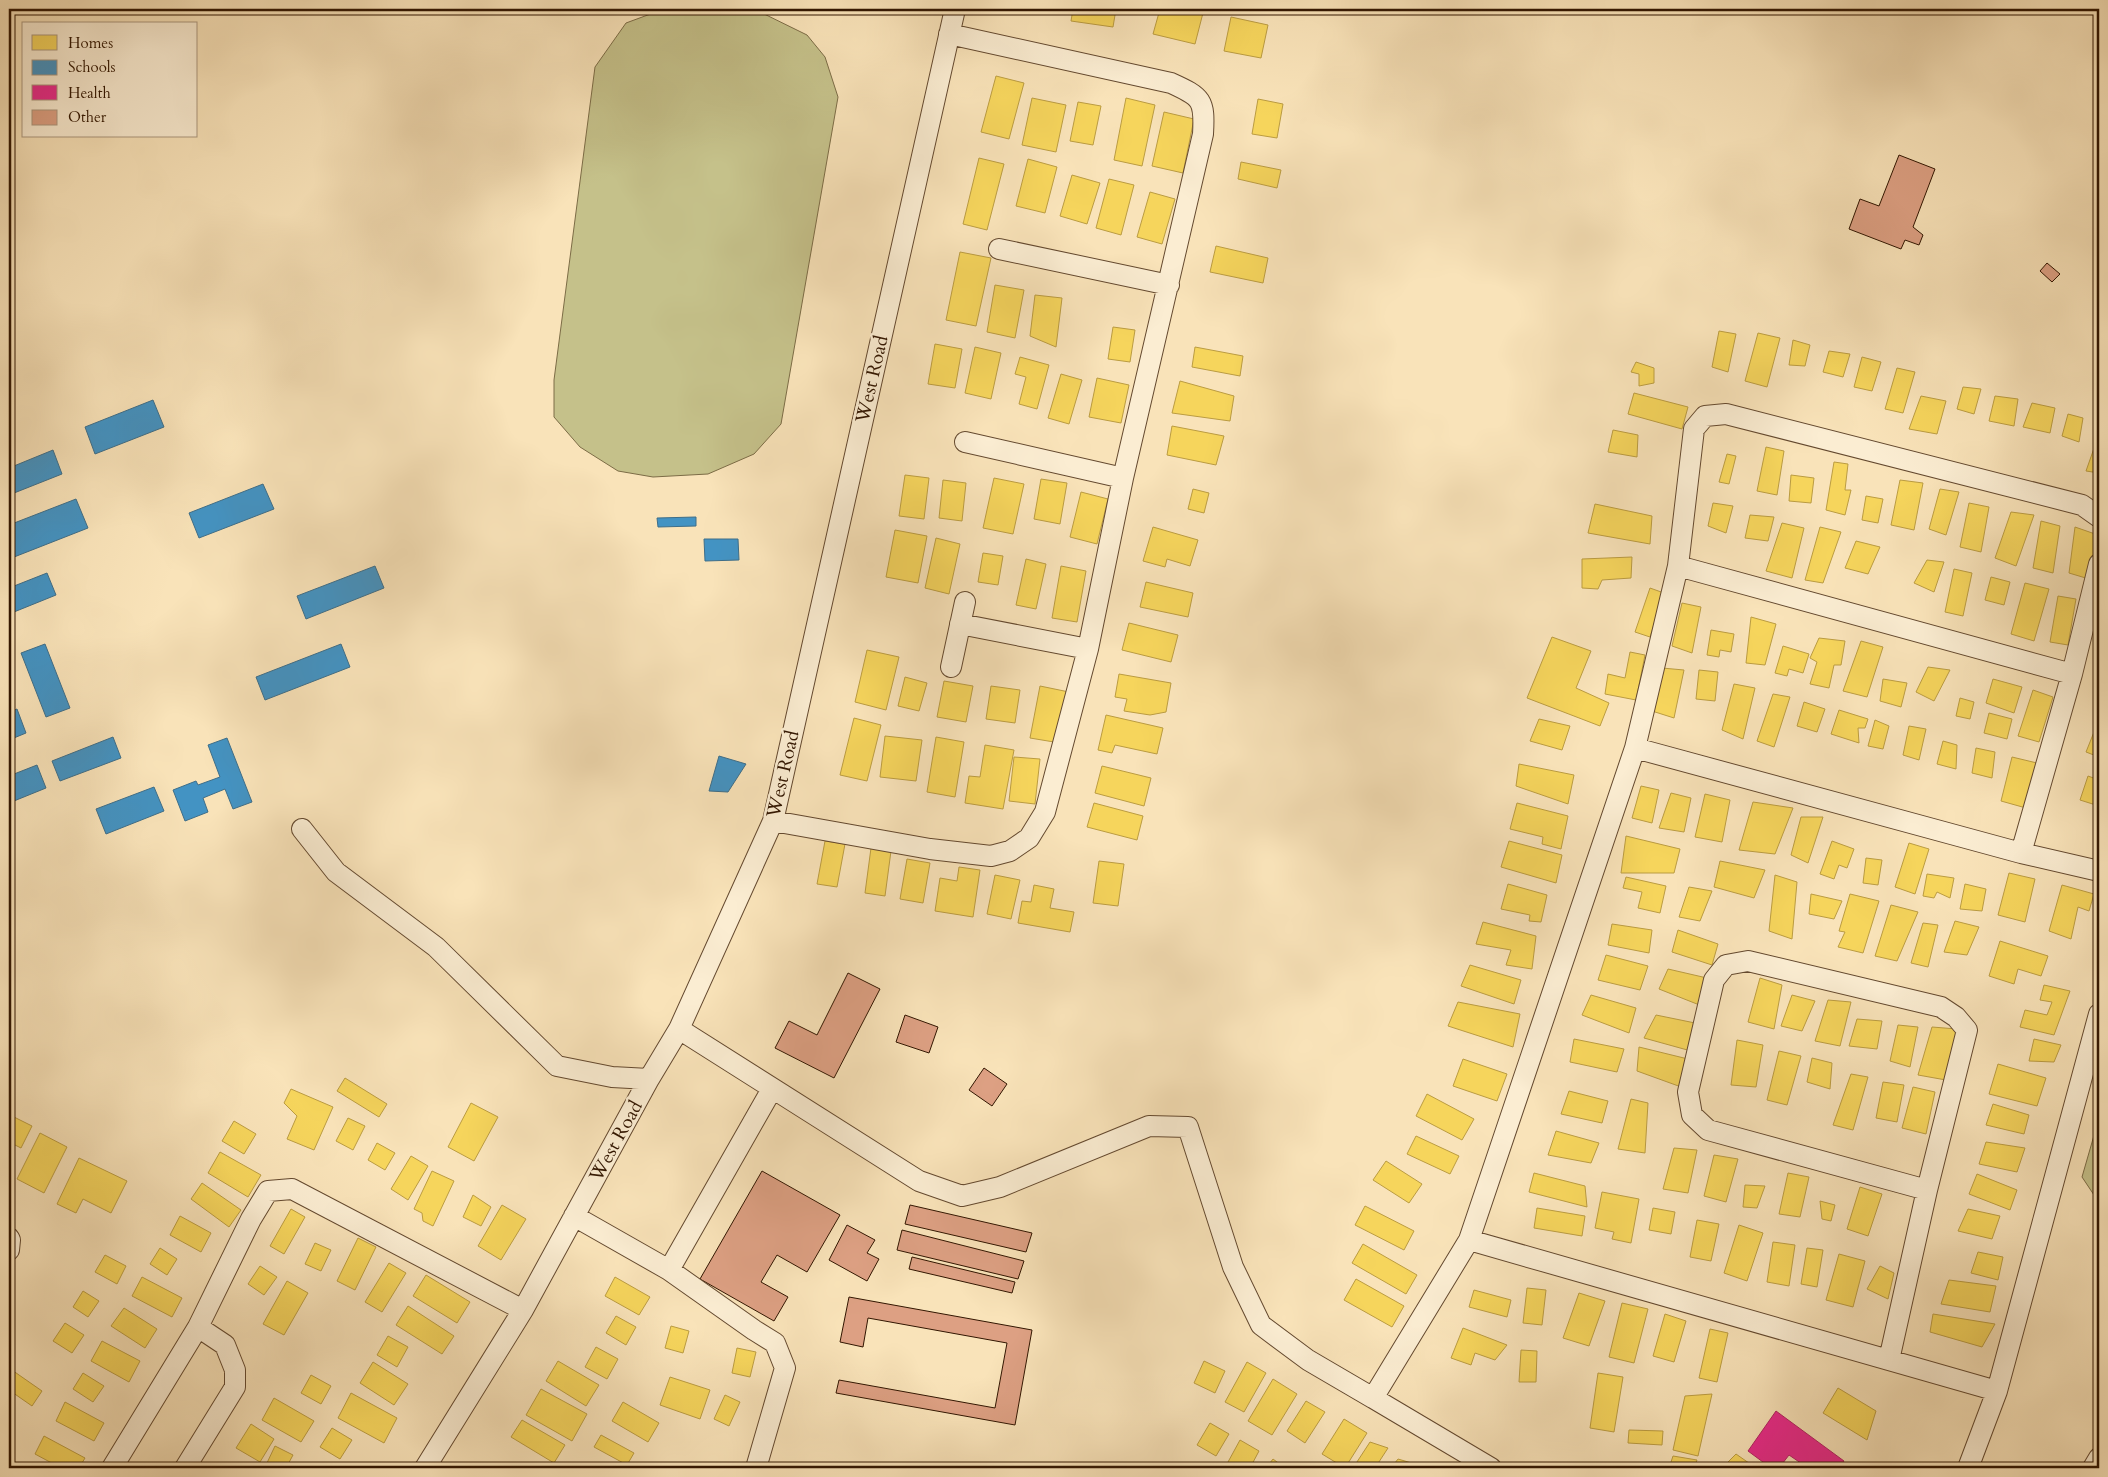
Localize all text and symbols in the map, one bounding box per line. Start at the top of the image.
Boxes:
legend [22,22,198,138]
text: Homes [68,33,113,53]
text: Schools [68,57,116,77]
text: Health [68,83,111,103]
text: Other [68,107,107,127]
street label: West Road [849,333,895,426]
street label: West Road [760,728,806,821]
street label: West Road [583,1096,649,1187]

